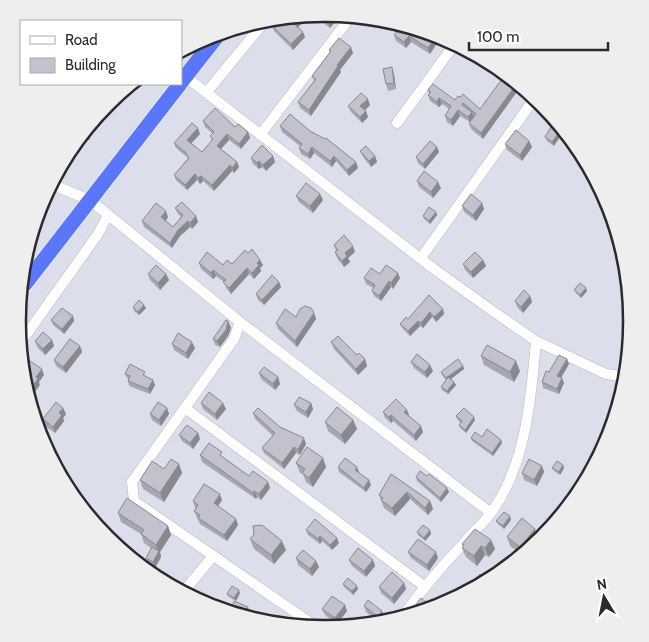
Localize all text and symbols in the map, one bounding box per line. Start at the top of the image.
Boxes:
legend [20,20,182,85]
scale bar [469,20,608,52]
text: 100 m [477,28,519,46]
text: Road [65,31,98,49]
text: Building [65,56,116,74]
north arrow [579,572,629,622]
text: N [595,574,608,594]

